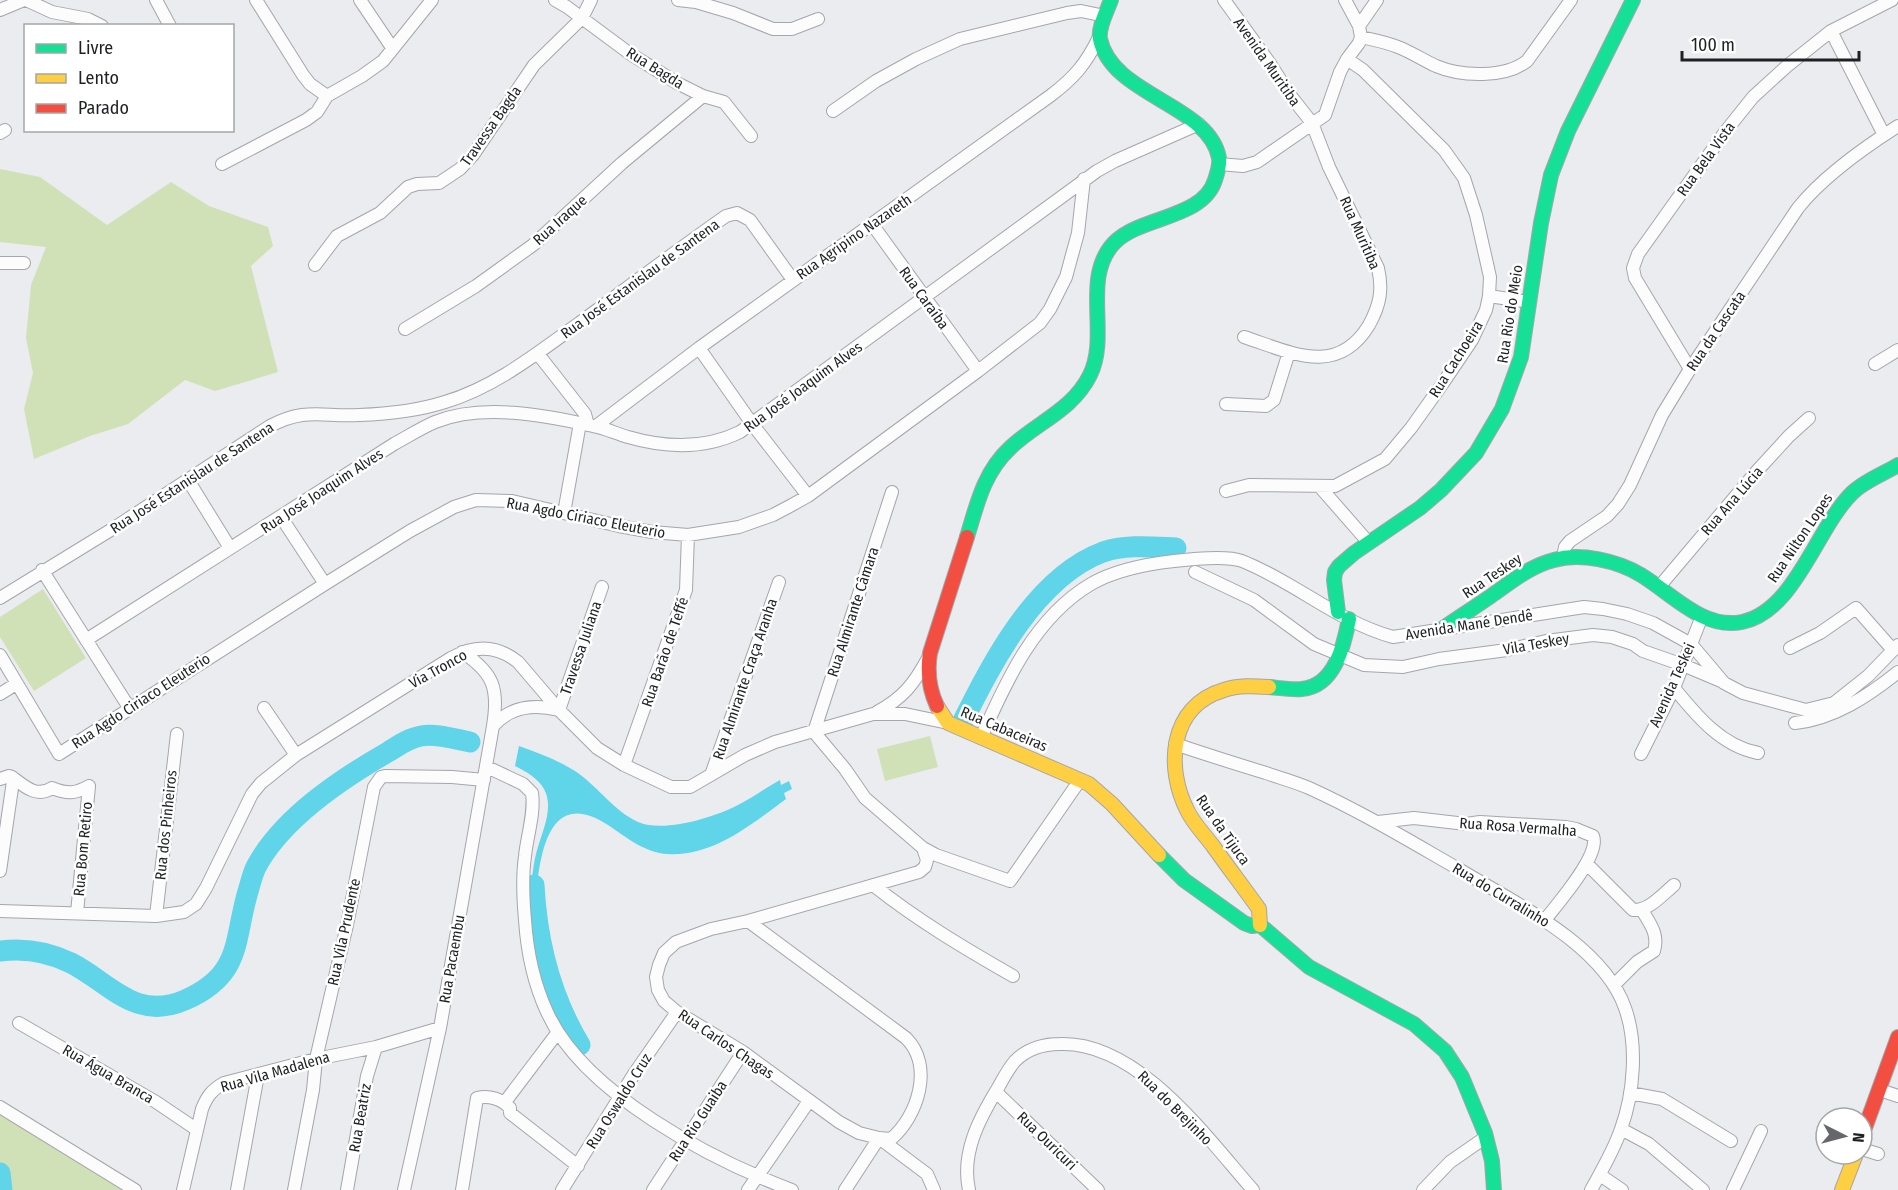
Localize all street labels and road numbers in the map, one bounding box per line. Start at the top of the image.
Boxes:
street label: Avenida Muritiba [1230,14,1304,110]
street label: Rua Bagda [623,43,687,93]
street label: Travessa Bagda [457,83,525,169]
street label: Rua Bela Vista [1673,118,1739,200]
street label: Rua Agripino Nazareth [793,190,915,284]
street label: Rua Iraque [529,191,591,249]
street label: Rua Muritiba [1336,194,1384,272]
street label: Rua José Estanislau de Santena [557,215,723,343]
street label: Rua Caraíba [895,263,953,333]
street label: Rua Rio do Meio [1493,263,1527,365]
street label: Rua da Cascata [1683,288,1749,374]
street label: Rua Cachoeira [1425,317,1487,401]
street label: Rua José Joaquim Alves [740,338,866,436]
street label: Rua José Estanislau de Santena [107,418,277,538]
street label: Rua José Joaquim Alves [257,445,387,537]
street label: Rua Ana Lúcia [1697,463,1767,539]
street label: Rua Nilton Lopes [1764,490,1836,586]
street label: Rua Agdo Ciriaco Eleuterio [505,494,667,542]
street label: Rua Almirante Câmara [823,545,883,679]
street label: Rua Teskey [1459,549,1525,602]
street label: Rua Barão de Teffé [638,595,692,709]
street label: Rua Almirante Craça Aranha [709,596,781,762]
street label: Travessa Juliana [557,599,605,697]
street label: Avenida Mané Dendê [1404,606,1534,644]
street label: Vila Teskey [1501,629,1571,659]
street label: Avenida Teskei [1645,640,1699,730]
street label: Via Tronco [406,646,470,692]
street label: Rua Agdo Ciriaco Eleuterio [68,649,214,753]
street label: Rua Cabaceiras [958,703,1050,755]
street label: Rua dos Pinheiros [151,769,181,881]
street label: Rua da Tijuca [1192,791,1254,869]
street label: Rua Bom Retiro [70,801,96,897]
street label: Rua Rosa Vermalha [1459,814,1577,840]
street label: Rua do Curralinho [1449,859,1553,931]
street label: Rua Vila Prudente [324,877,364,987]
street label: Rua Pacaembu [435,913,469,1005]
street label: Rua Carlos Chagas [675,1005,777,1083]
street label: Rua Água Branca [59,1041,157,1107]
street label: Rua Vila Madalena [218,1048,332,1096]
street label: Rua Oswaldo Cruz [582,1050,656,1152]
street label: Rua do Brejinho [1134,1067,1216,1149]
street label: Rua Rio Guaiba [665,1077,731,1165]
street label: Rua Beatriz [345,1082,375,1154]
street label: Rua Ouricuri [1013,1108,1081,1174]

